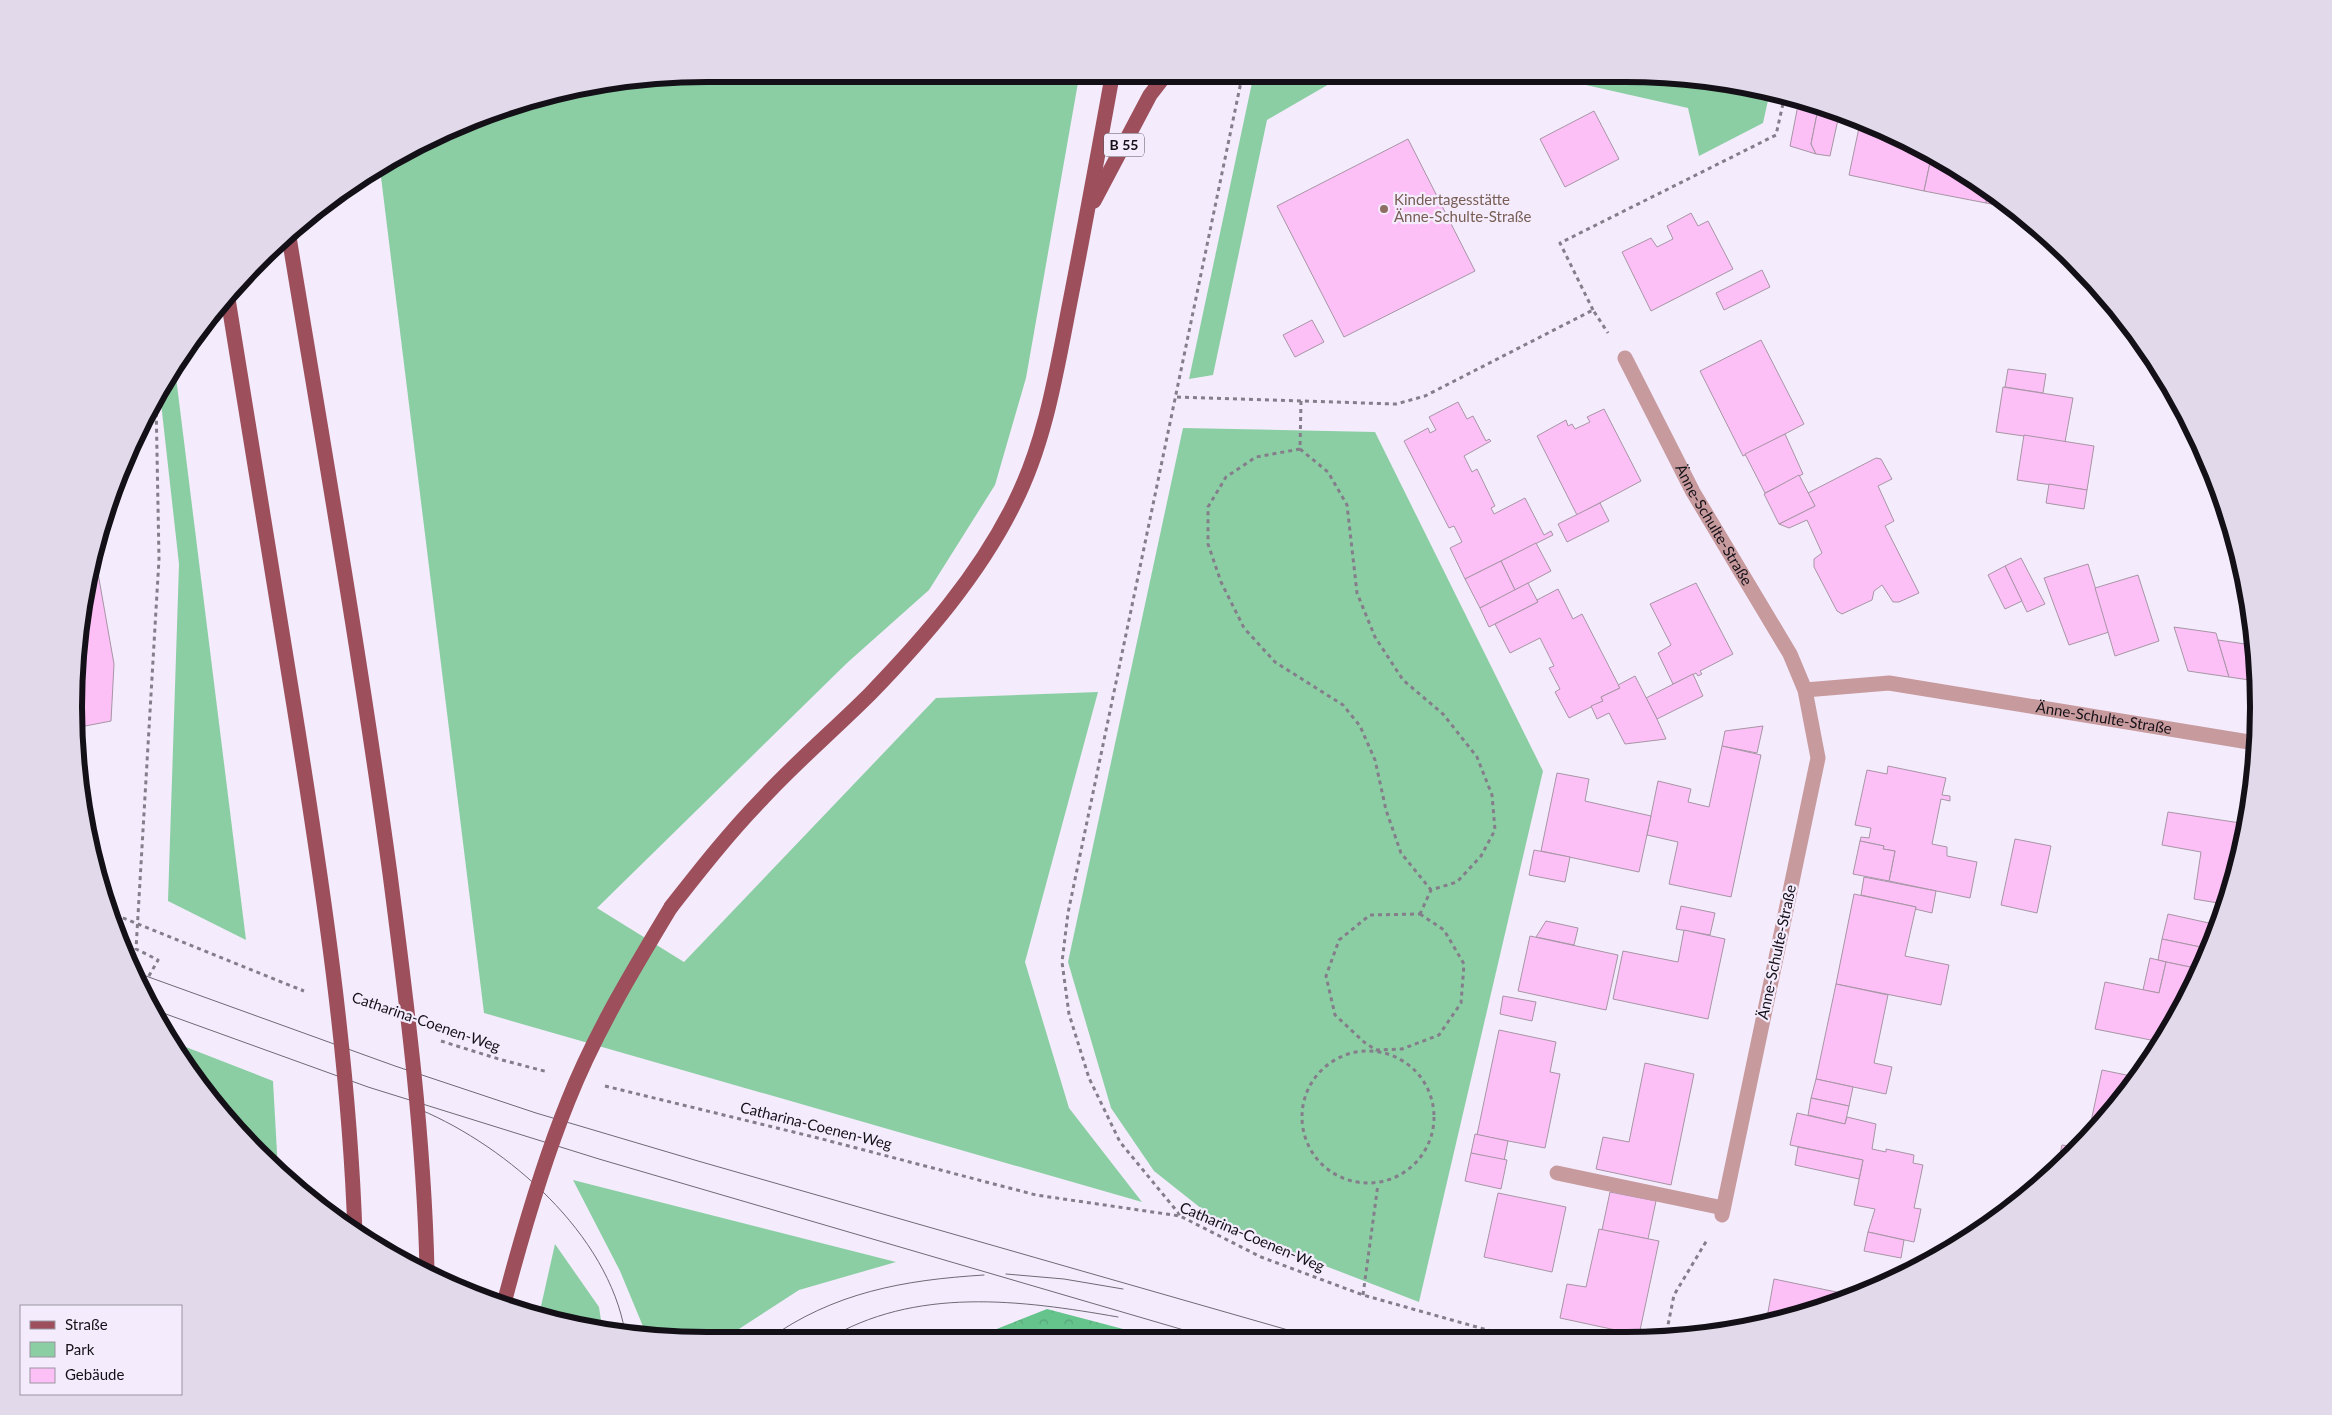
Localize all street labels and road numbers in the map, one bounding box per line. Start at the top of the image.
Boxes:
road number: B 55 [1104,134,1144,156]
street label: Änne-Schulte-Straße [1672,461,1757,588]
street label: Änne-Schulte-Straße [2035,697,2173,737]
street label: Änne-Schulte-Straße [1753,883,1799,1021]
street label: Catharina-Coenen-Weg [350,987,503,1055]
street label: Catharina-Coenen-Weg [739,1097,894,1153]
street label: Catharina-Coenen-Weg [1177,1197,1328,1275]

